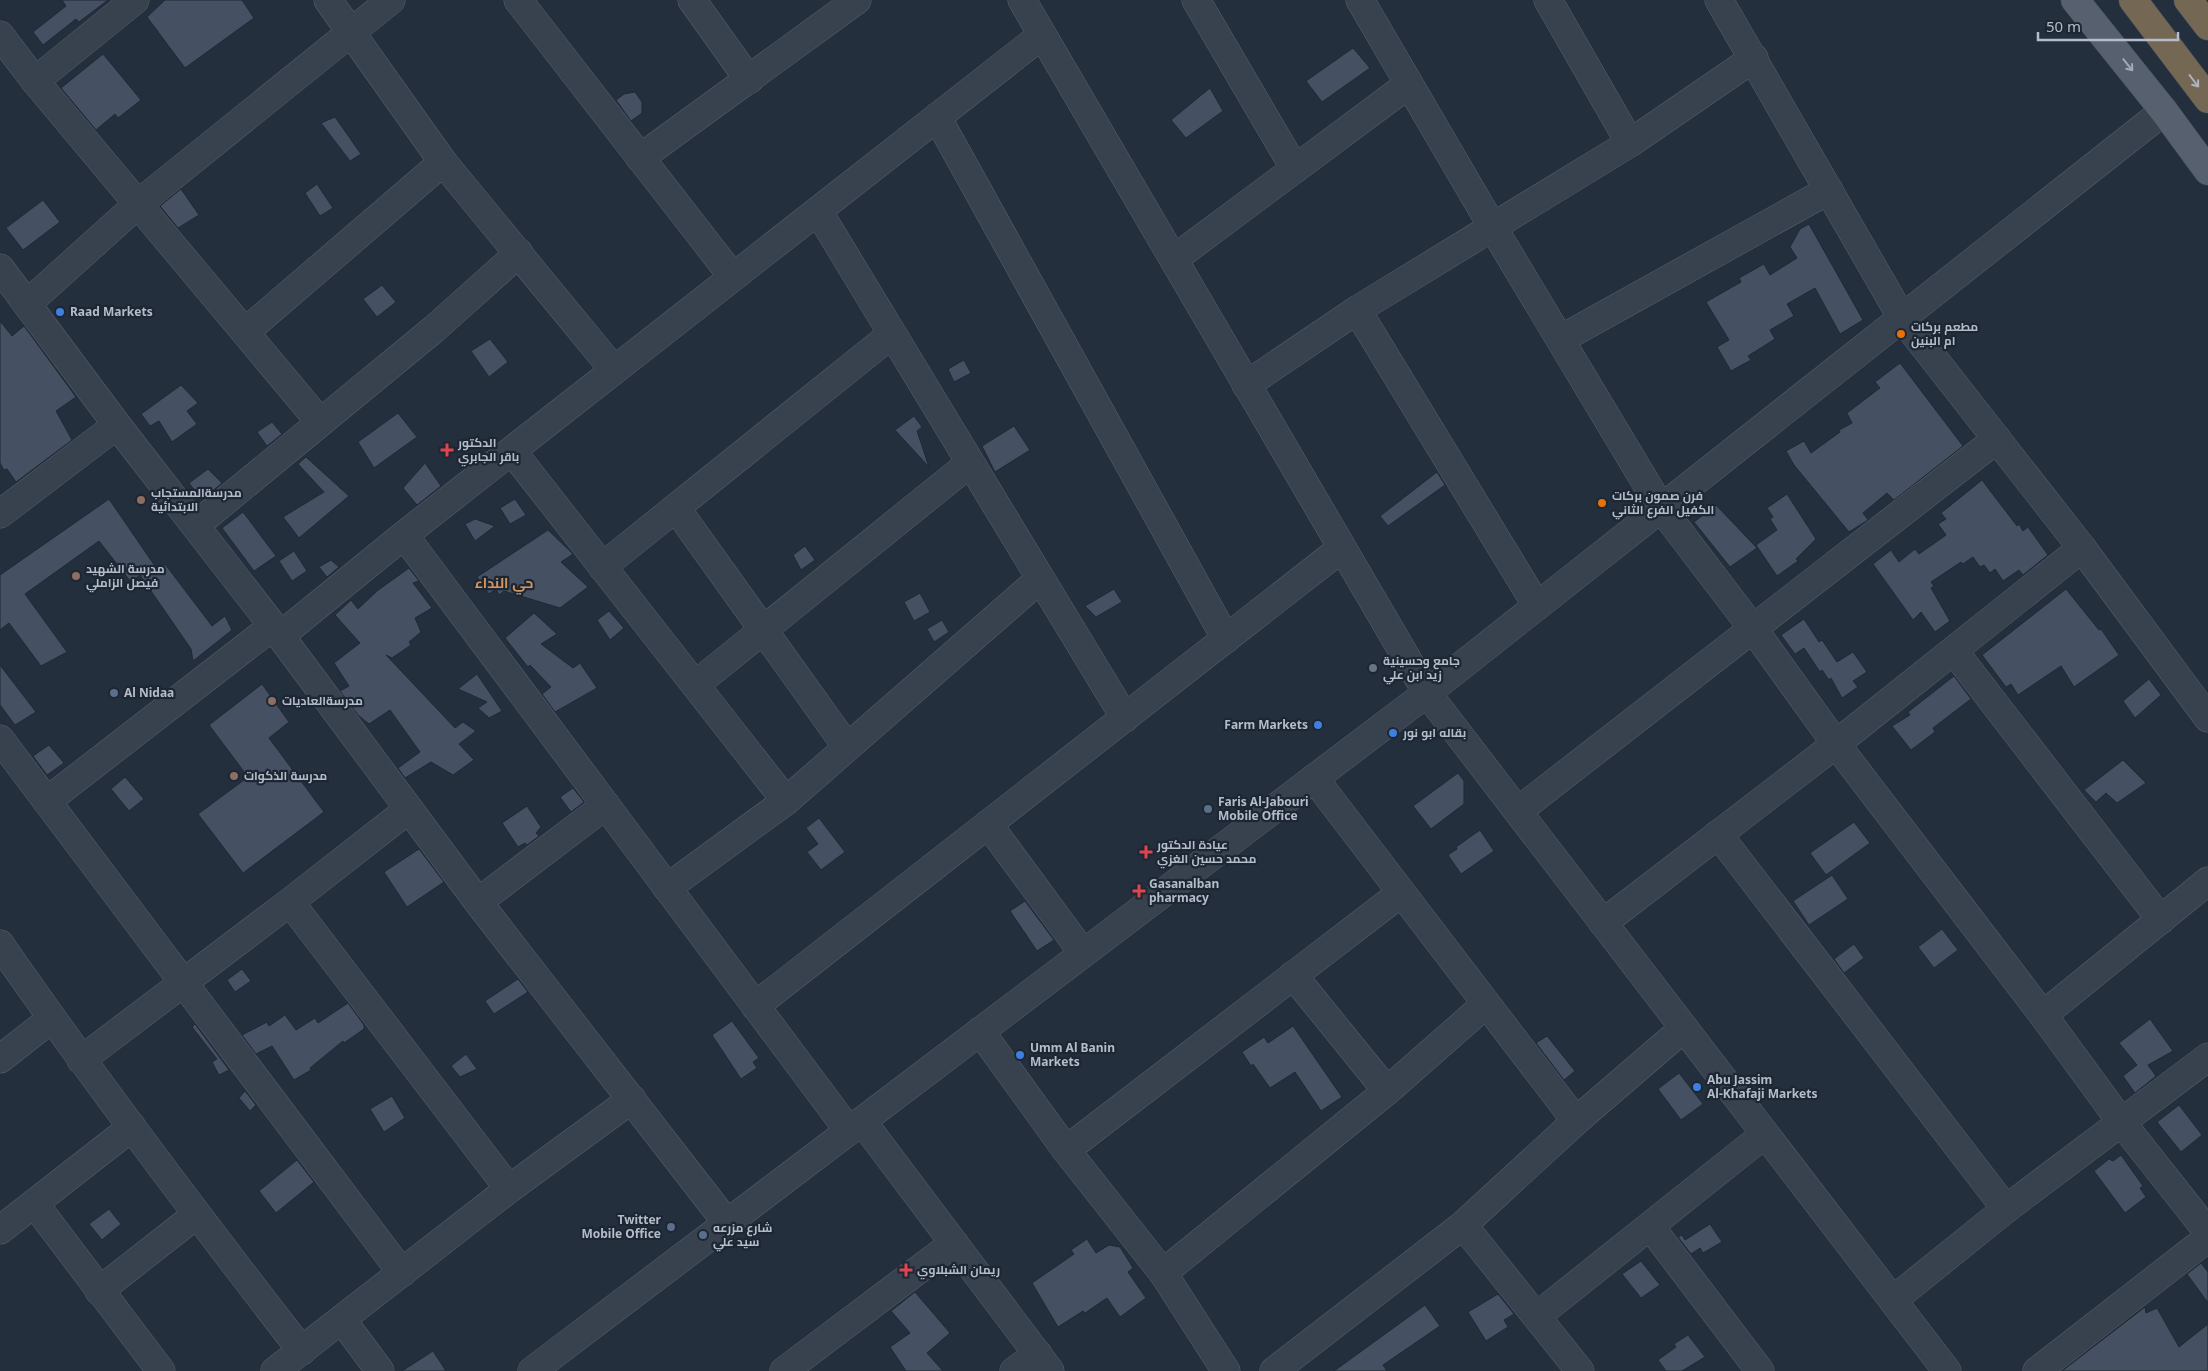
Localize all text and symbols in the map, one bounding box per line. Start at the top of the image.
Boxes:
scale bar [2038,10,2178,42]
text: 50 m [2046,16,2081,36]
one-way arrow [2122,59,2133,72]
one-way arrow [2189,74,2199,88]
place label: Raad Markets [70,303,153,320]
marker: Raad Markets [54,306,66,318]
place label: مطعم برکات ام البنین [1911,318,1978,349]
marker: مطعم برکات ام البنین [1895,328,1907,340]
place label: الدكتور باقر الجابري [457,434,519,467]
marker: الدكتور باقر الجابري [440,443,454,457]
place label: مدرسةالمستجاب الابتدائية [151,484,242,515]
place label: فرن صمون بركات الكفيل الفرع الثاني [1612,487,1714,520]
marker: مدرسةالمستجاب الابتدائية [135,494,147,506]
marker: فرن صمون بركات الكفيل الفرع الثاني [1596,497,1608,509]
place label: مدرسة الشهيد فيصل الزاملي [86,560,165,593]
marker: مدرسة الشهيد فيصل الزاملي [70,570,82,582]
district label: حي النداء [475,573,533,595]
place label: جامع وحسينية زيد ابن علي [1383,652,1460,685]
marker: جامع وحسينية زيد ابن علي [1367,662,1379,674]
place label: Al Nidaa [124,684,174,701]
marker: Al Nidaa [108,687,120,699]
place label: مدرسةالعاديات [282,692,363,709]
marker: مدرسةالعاديات [266,695,278,707]
place label: Farm Markets [1224,716,1308,733]
marker: Farm Markets [1312,719,1324,731]
place label: بقاله ابو نور [1402,724,1466,741]
marker: بقاله ابو نور [1387,727,1399,739]
place label: مدرسة الذكوات [244,767,327,784]
marker: مدرسة الذكوات [228,770,240,782]
place label: Faris Al-Jabouri Mobile Office [1218,793,1309,824]
marker: Faris Al-Jabouri Mobile Office [1202,803,1214,815]
place label: عيادة الدكتور محمد حسين الغزي [1156,836,1256,869]
marker: عيادة الدكتور محمد حسين الغزي [1139,845,1153,859]
place label: Gasanalban pharmacy [1149,875,1219,906]
marker: Gasanalban pharmacy [1133,885,1145,897]
place label: Umm Al Banin Markets [1030,1039,1115,1070]
marker: Umm Al Banin Markets [1014,1049,1026,1061]
place label: Abu Jassim Al-Khafaji Markets [1707,1071,1818,1102]
marker: Abu Jassim Al-Khafaji Markets [1691,1081,1703,1093]
place label: Twitter Mobile Office [581,1211,662,1242]
place label: شارع مزرعه سيد علي [713,1219,772,1252]
marker: Twitter Mobile Office [665,1221,677,1233]
marker: شارع مزرعه سيد علي [697,1229,709,1241]
place label: ريمان الشبلاوي [917,1261,1000,1280]
marker: ريمان الشبلاوي [899,1263,913,1277]

